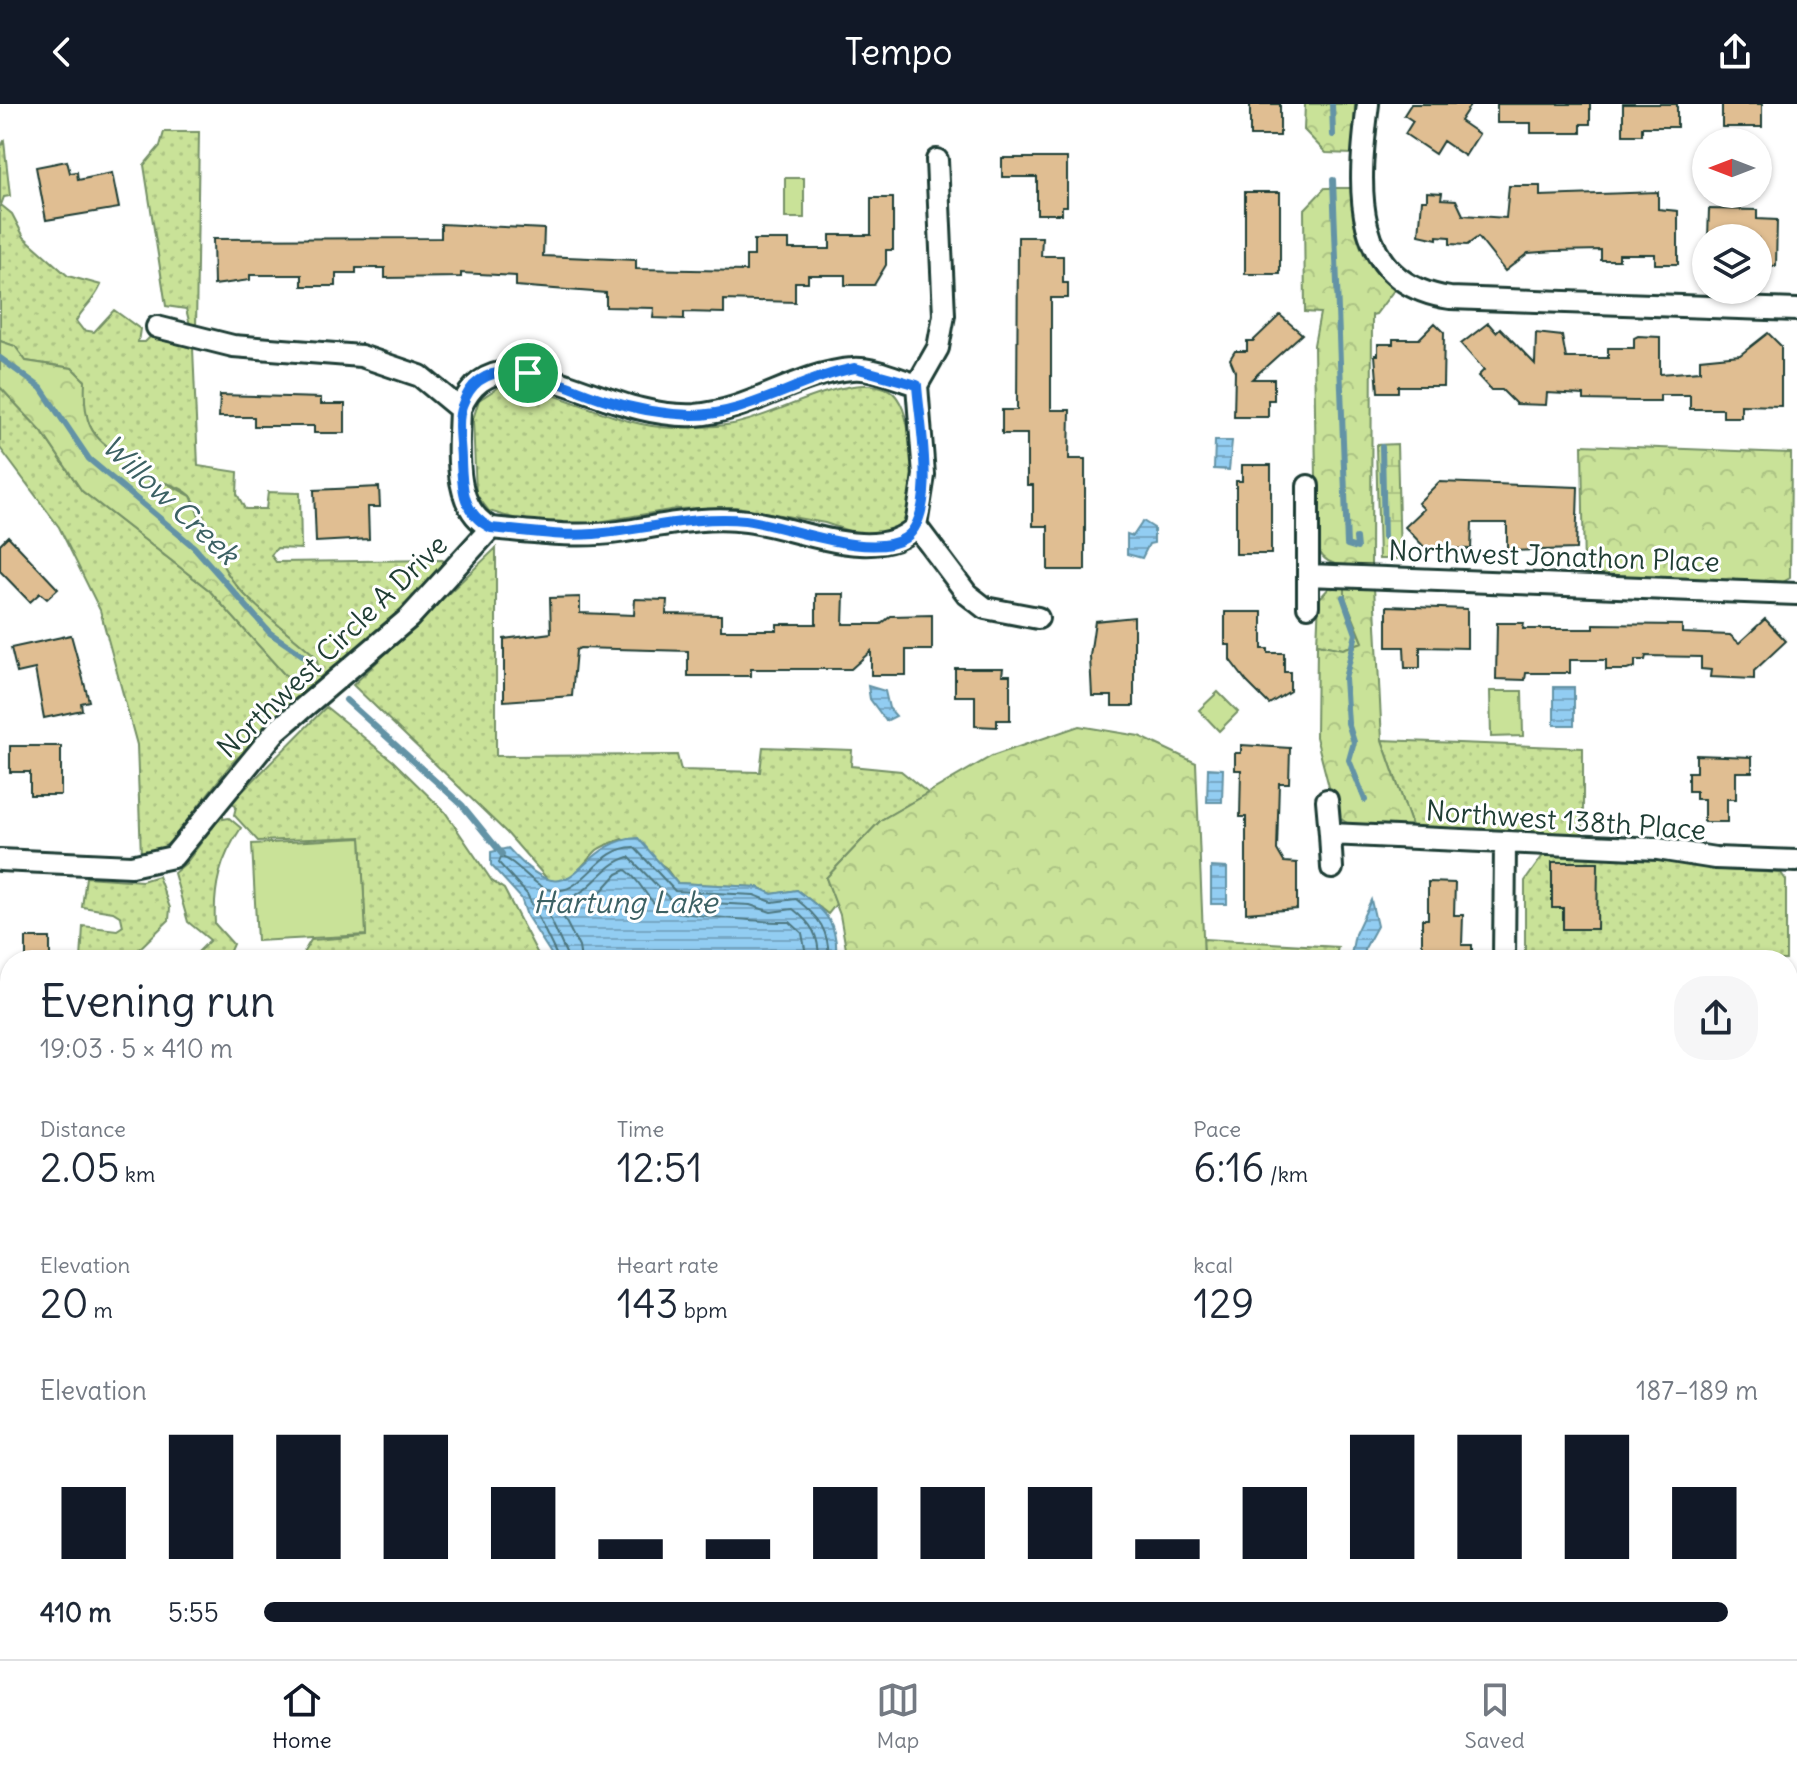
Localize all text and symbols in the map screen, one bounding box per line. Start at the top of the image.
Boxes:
icon: back [40,30,84,74]
text: Tempo [844,30,953,75]
icon: share [1713,30,1757,74]
north arrow [1692,128,1772,208]
map controls [1692,128,1772,304]
button: layers [1692,224,1772,304]
pin [494,339,562,407]
icon: arrive [506,351,550,395]
water label: Willow Creek [94,426,248,573]
street label: Northwest Circle A Drive [209,527,455,765]
street label: Northwest Jonathon Place [1388,532,1720,580]
street label: Northwest 138th Place [1425,792,1707,848]
water label: Hartung Lake [533,883,719,921]
text: Evening run [40,974,275,1029]
button: share [1674,976,1758,1060]
text: 19:03 · 5 × 410 m [40,1032,233,1065]
text: Distance [40,1115,126,1143]
text: Time [617,1115,664,1143]
text: Pace [1193,1115,1241,1143]
text: 2.05 [40,1143,120,1193]
text: 12:51 [617,1143,702,1193]
text: 6:16 [1193,1143,1264,1193]
text: km [120,1160,155,1188]
text: /km [1264,1160,1308,1188]
text: Elevation [40,1251,130,1279]
text: Heart rate [617,1251,719,1279]
text: kcal [1193,1251,1233,1279]
text: 20 [40,1279,88,1329]
text: 143 [617,1279,678,1329]
text: 129 [1193,1279,1254,1329]
text: m [88,1296,113,1324]
text: bpm [678,1296,728,1324]
text: Elevation [40,1374,147,1407]
text: 187–189 m [1636,1374,1758,1407]
text: 410 m [40,1596,111,1629]
text: 5:55 [168,1596,219,1629]
tab: Home [272,1678,332,1754]
tab: Map [876,1678,920,1754]
tab: Saved [1464,1678,1525,1754]

